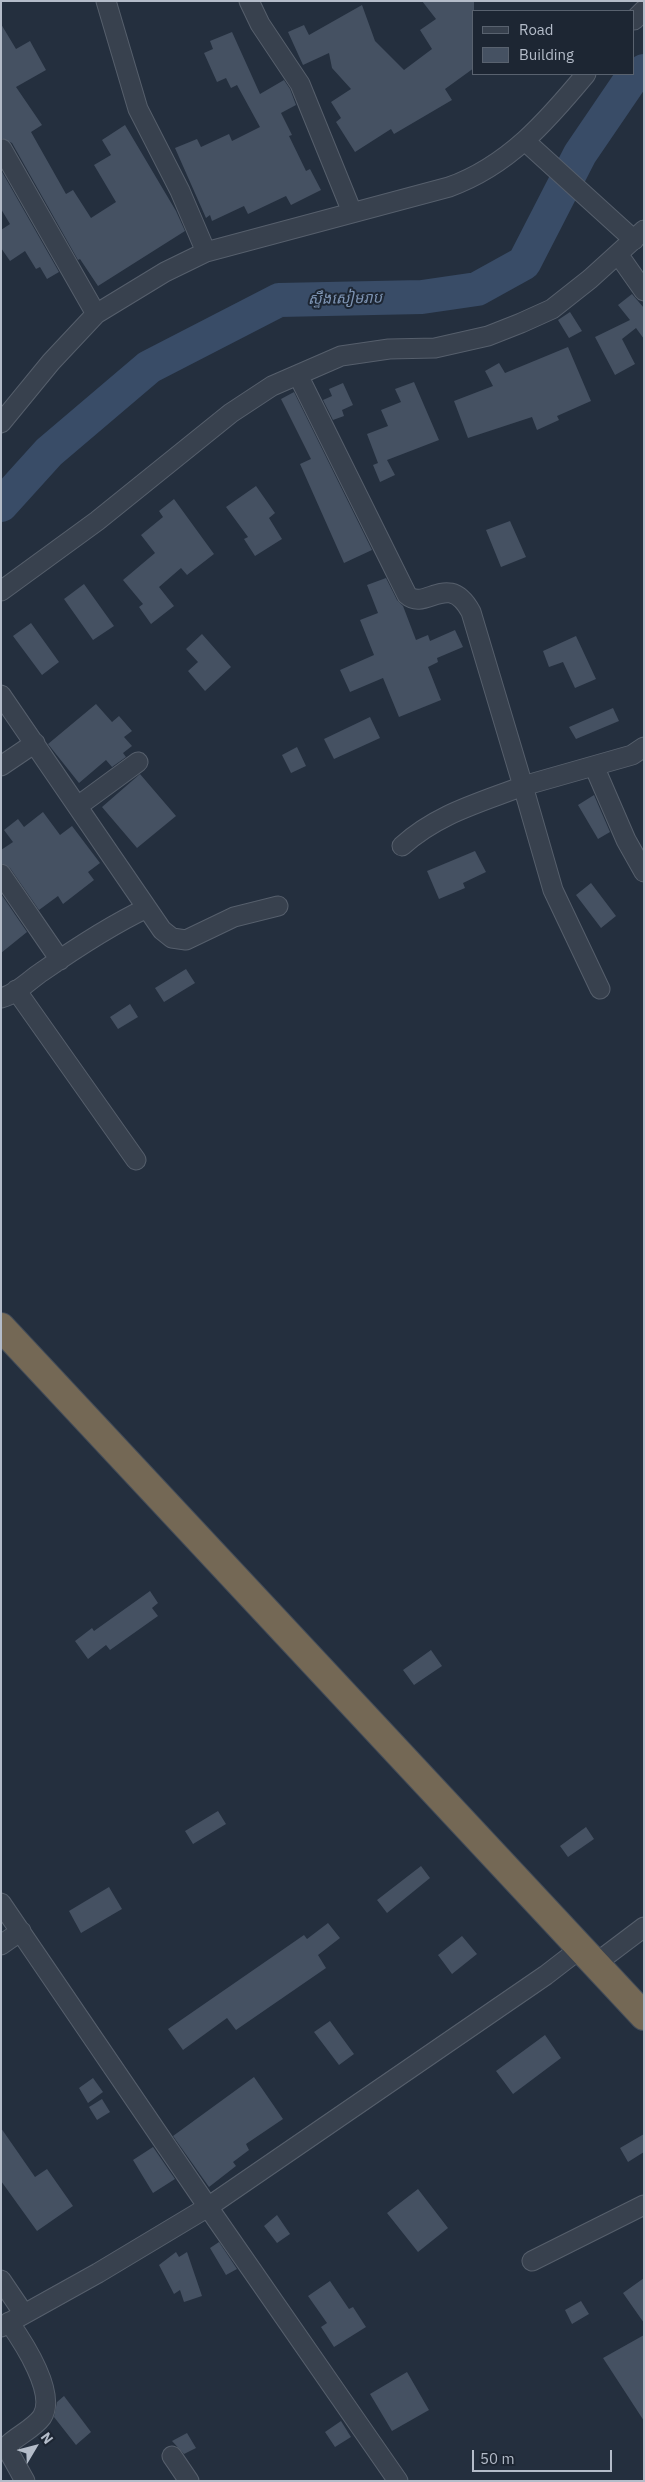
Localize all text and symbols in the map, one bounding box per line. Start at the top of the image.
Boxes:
legend [472,10,635,75]
text: Road [519,20,554,39]
text: Building [519,45,574,64]
water label: ស្ទឹងសៀមរាប [308,289,382,309]
north arrow [10,2422,60,2472]
text: N [37,2429,57,2447]
scale bar [475,2440,615,2472]
text: 50 m [480,2449,515,2468]

